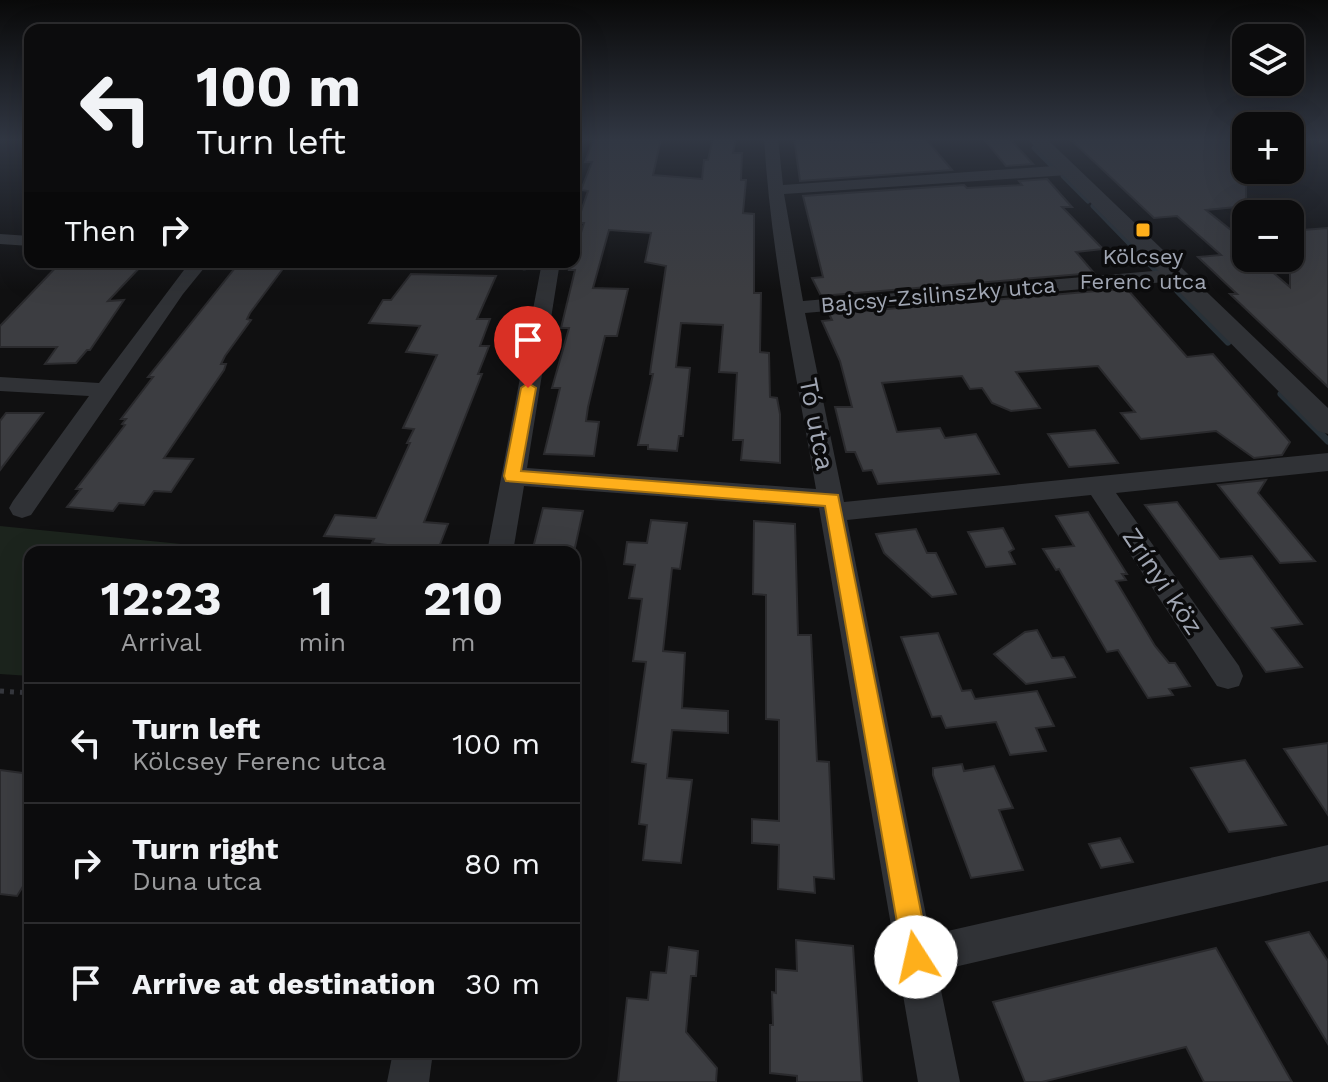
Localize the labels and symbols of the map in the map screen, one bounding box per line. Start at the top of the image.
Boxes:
marker: Kölcsey Ferenc utca [1134,221,1152,239]
place label: Kölcsey Ferenc utca [1079,244,1207,294]
street label: Bajcsy-Zsilinszky utca [819,272,1057,318]
pin [494,306,562,388]
street label: Tó utca [793,375,841,473]
street label: Zrínyi köz [1116,522,1210,640]
position arrow [874,915,958,999]

